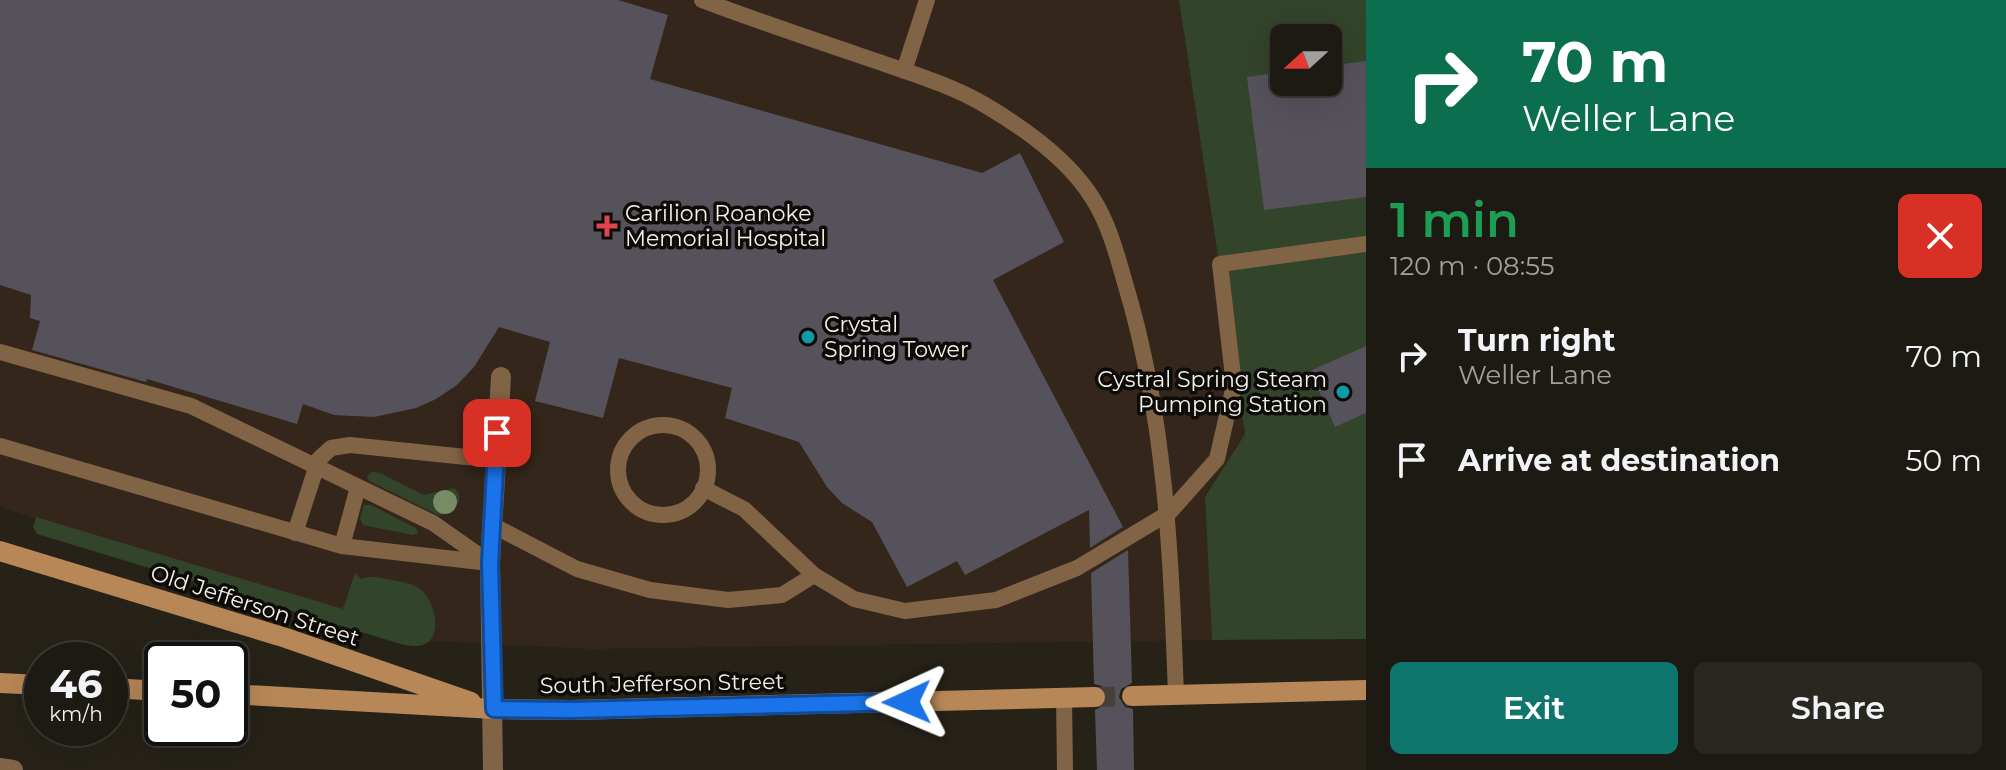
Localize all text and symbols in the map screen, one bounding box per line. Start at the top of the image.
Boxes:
north arrow [1270,24,1342,96]
map controls [1270,24,1342,96]
text: 70 m [1522,28,1668,96]
icon: right [1390,32,1494,136]
text: Weller Lane [1522,96,1735,140]
text: 1 min [1390,191,1519,249]
button: close [1898,194,1982,278]
place label: Carilion Roanoke Memorial Hospital [625,200,826,252]
marker: Carilion Roanoke Memorial Hospital [596,215,618,237]
text: 120 m · 08:55 [1390,250,1555,282]
place label: Crystal Spring Tower [824,311,969,363]
text: Turn right [1458,322,1615,359]
marker: Crystal Spring Tower [799,328,817,346]
icon: right [1390,334,1434,378]
text: 70 m [1905,338,1982,375]
text: Weller Lane [1458,359,1612,391]
place label: Cystral Spring Steam Pumping Station [1097,366,1327,418]
marker: Cystral Spring Steam Pumping Station [1334,383,1352,401]
pin [463,399,531,467]
icon: arrive [475,411,519,455]
icon: arrive [1390,438,1434,482]
text: Arrive at destination [1458,442,1780,479]
text: 50 m [1905,442,1982,479]
street label: Old Jefferson Street [147,559,363,652]
speed limit sign: 50 [144,642,248,746]
text: 46 [49,659,103,708]
position arrow [865,660,949,744]
button: Exit [1390,662,1678,754]
button: Share [1694,662,1982,754]
street label: South Jefferson Street [540,668,785,699]
text: km/h [49,702,103,726]

